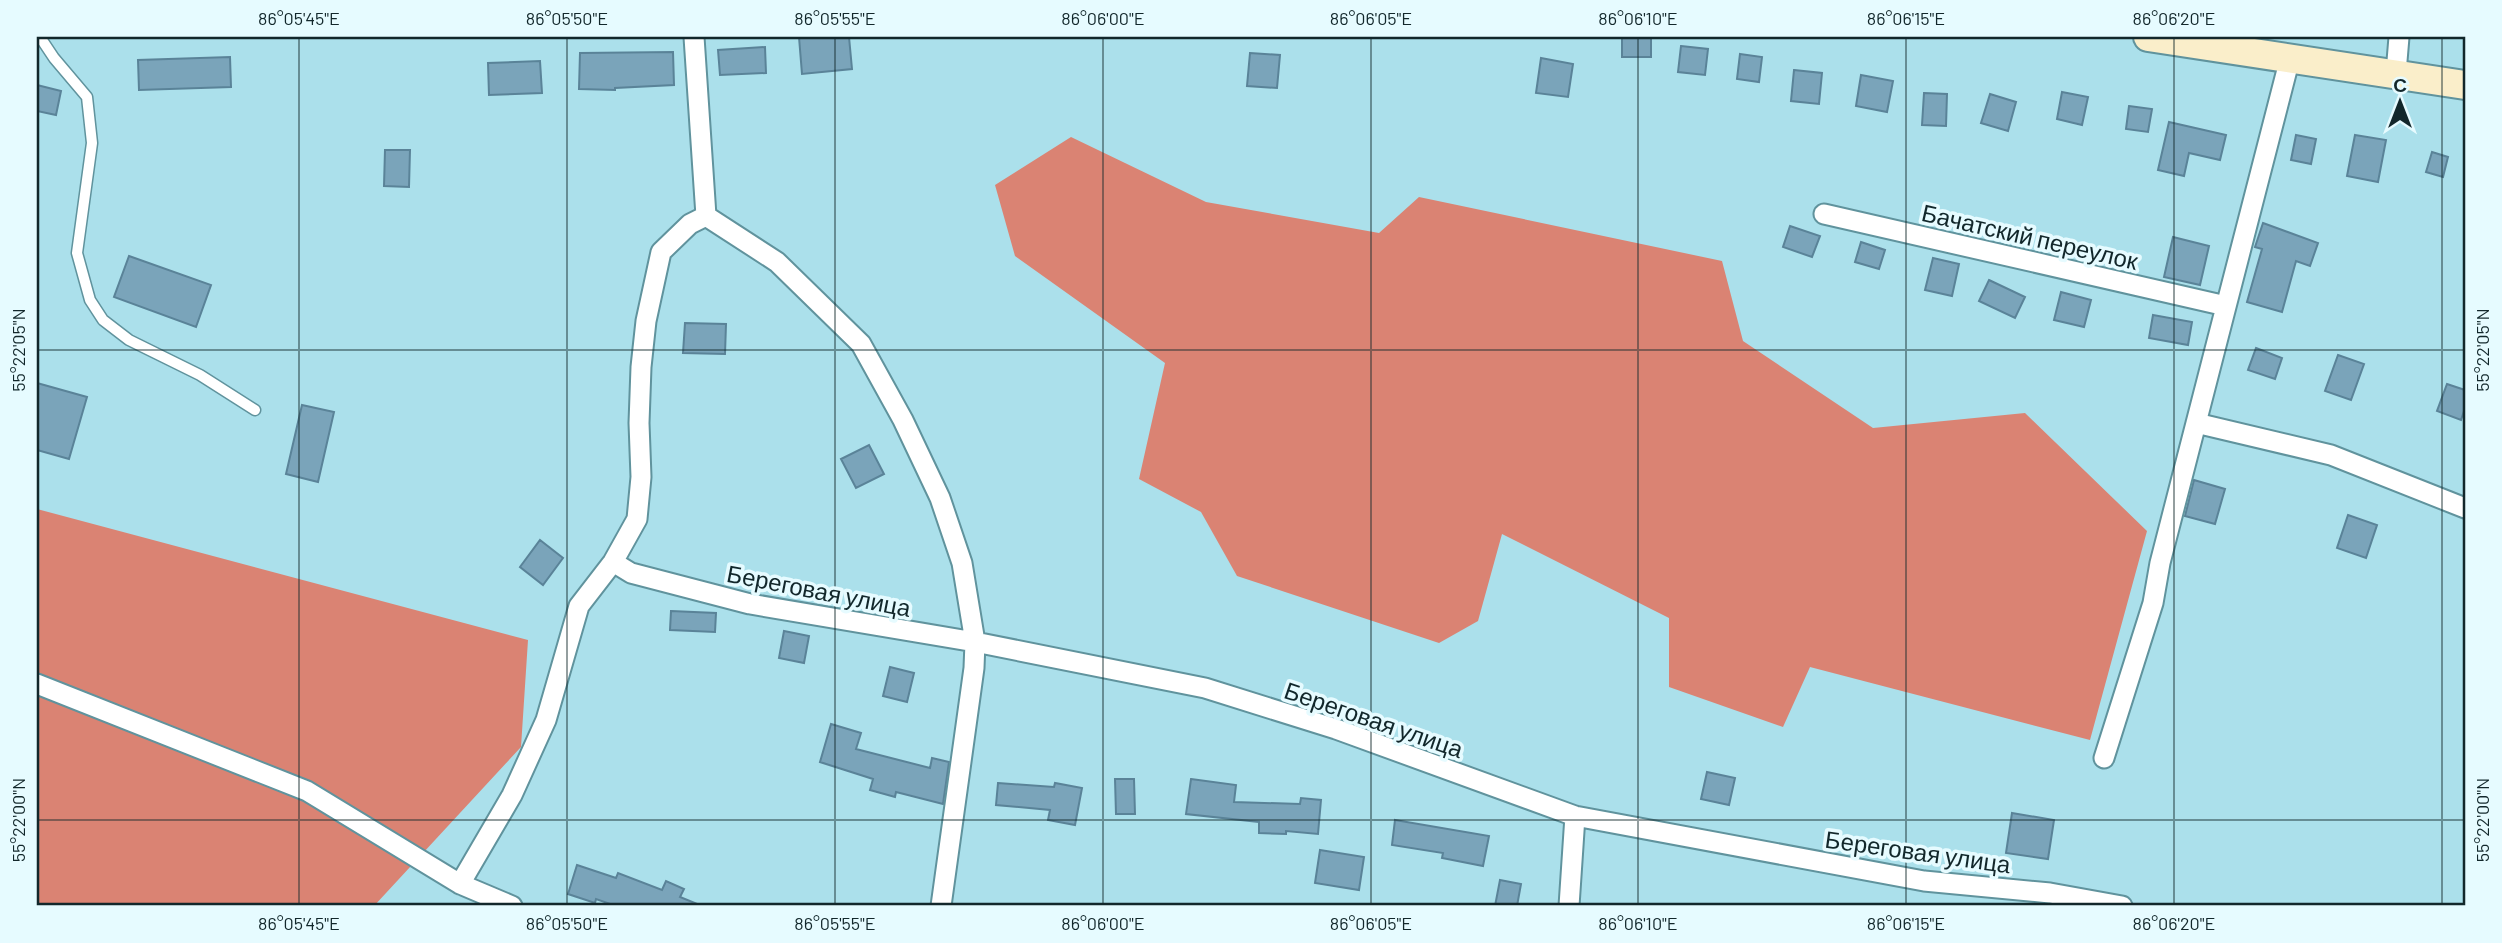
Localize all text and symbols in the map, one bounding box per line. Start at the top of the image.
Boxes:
text: 86°05'45"E [258,7,340,29]
text: 86°05'50"E [526,7,608,29]
text: 86°05'55"E [794,7,876,29]
text: 86°06'00"E [1061,7,1145,29]
text: 86°06'05"E [1330,7,1412,29]
text: 86°06'10"E [1598,7,1678,29]
text: 86°06'15"E [1867,7,1945,29]
text: 86°06'20"E [2133,7,2215,29]
north arrow [2366,66,2436,136]
text: С [2393,73,2407,96]
street label: Бачатский переулок [1919,197,2141,275]
text: 55°22'05"N [7,308,29,392]
text: 55°22'05"N [2471,308,2493,392]
street label: Береговая улица [724,558,914,622]
street label: Береговая улица [1281,675,1468,763]
text: 55°22'00"N [7,778,29,862]
text: 55°22'00"N [2471,778,2493,862]
street label: Береговая улица [1823,824,2013,878]
text: 86°05'45"E [258,912,340,934]
text: 86°05'50"E [526,912,608,934]
text: 86°05'55"E [794,912,876,934]
text: 86°06'00"E [1061,912,1145,934]
text: 86°06'05"E [1330,912,1412,934]
text: 86°06'10"E [1598,912,1678,934]
text: 86°06'15"E [1867,912,1945,934]
text: 86°06'20"E [2133,912,2215,934]

